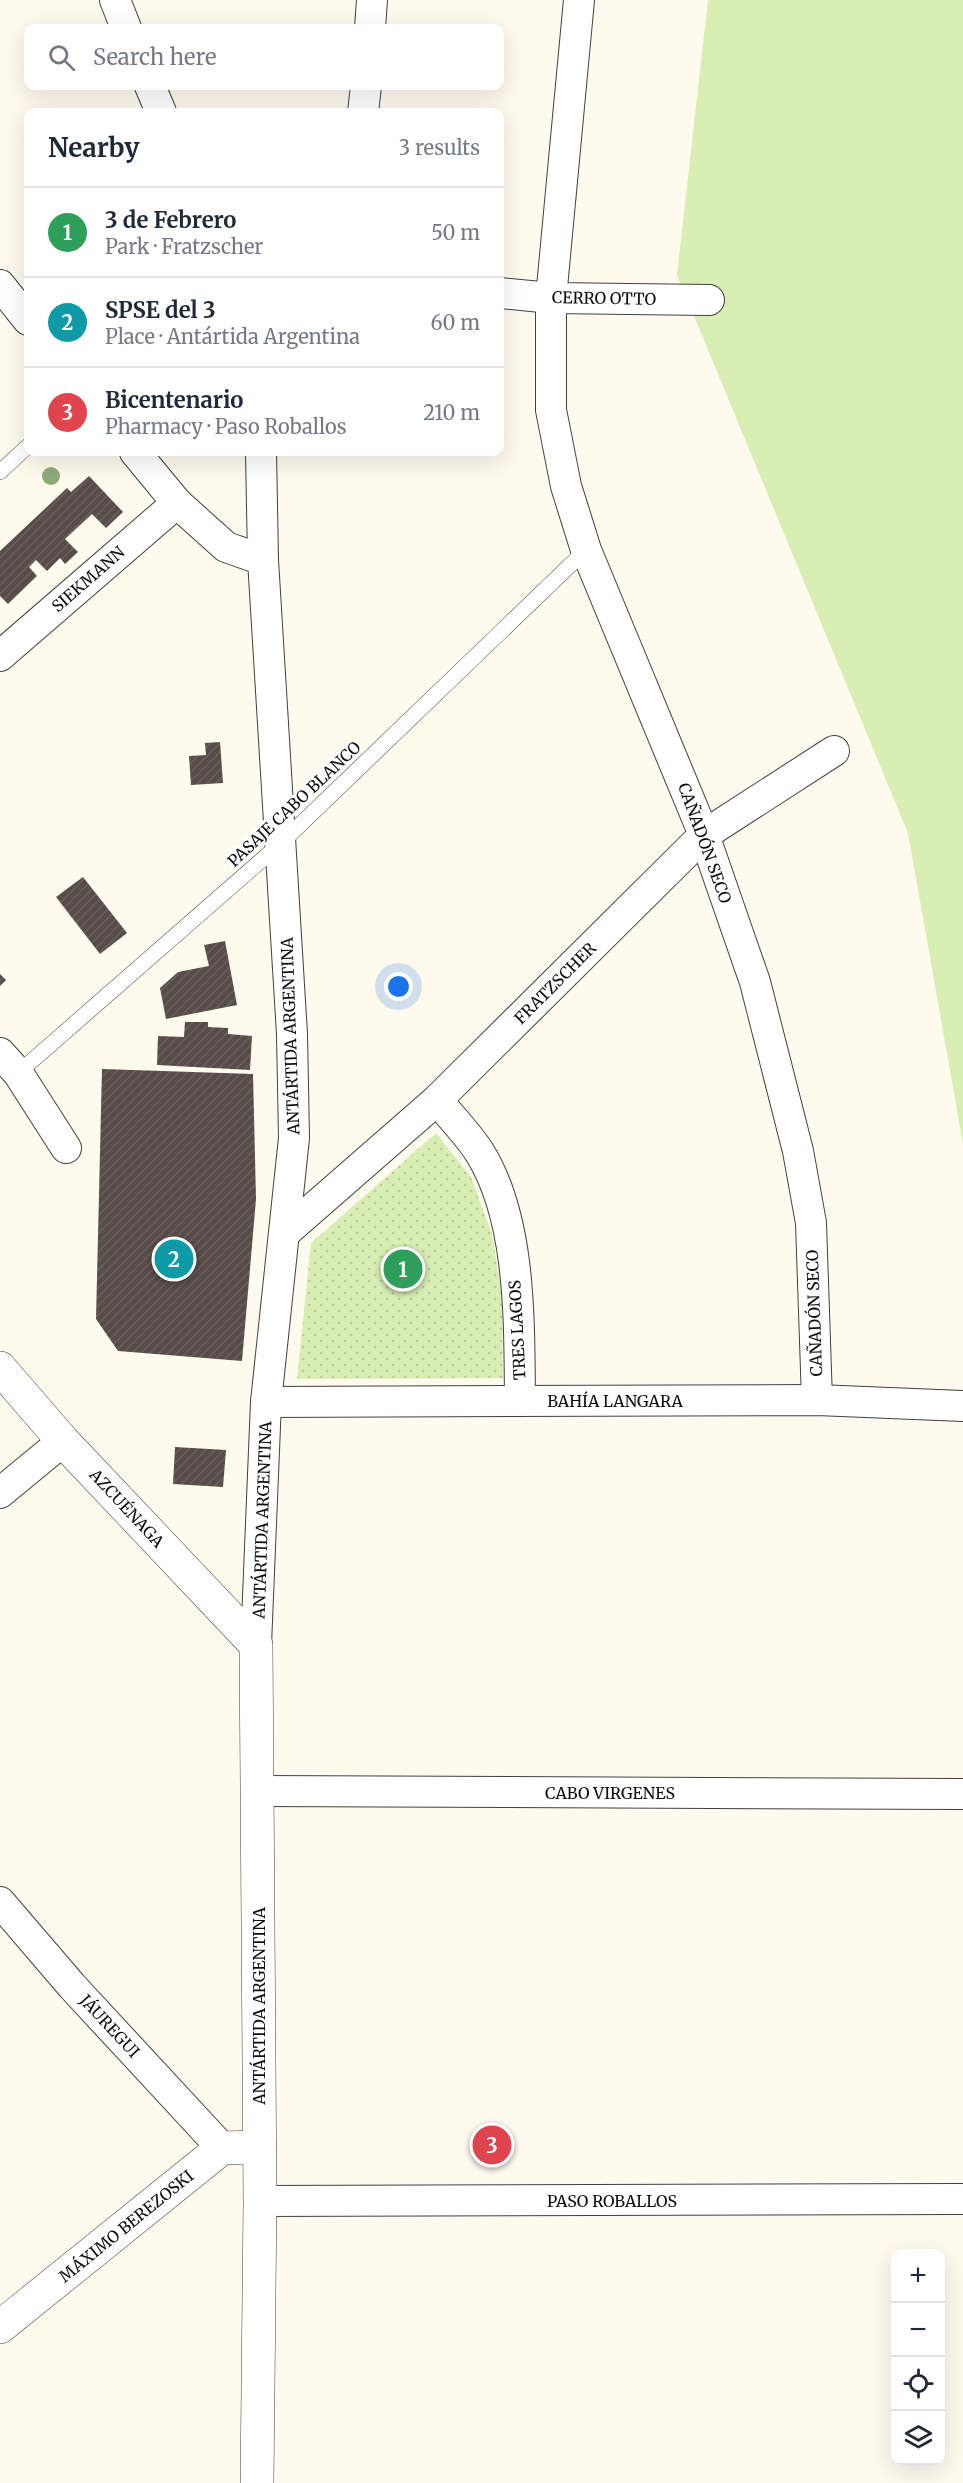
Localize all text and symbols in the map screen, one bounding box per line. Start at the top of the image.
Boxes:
search box [24,24,504,90]
icon: search [45,41,78,74]
text: Search here [93,43,216,71]
text: Nearby [48,131,140,164]
text: 3 results [399,135,480,160]
text: 3 de Febrero [105,206,236,234]
text: 1 [63,220,72,245]
text: 50 m [431,220,480,245]
text: Park · Fratzscher [105,234,263,259]
street label: CERRO OTTO [552,287,657,309]
text: SPSE del 3 [105,296,216,324]
text: 2 [62,310,73,335]
text: 60 m [430,310,480,335]
text: Place · Antártida Argentina [105,324,360,349]
text: Bicentenario [105,386,243,414]
text: 3 [62,400,73,425]
text: 210 m [423,400,480,425]
text: Pharmacy · Paso Roballos [105,414,347,439]
street label: SIEKMANN [47,542,129,616]
street label: PASAJE CABO BLANCO [223,737,365,871]
street label: CAÑADÓN SECO [674,780,736,906]
street label: ANTÁRTIDA ARGENTINA [277,936,303,1136]
street label: FRATZSCHER [510,937,601,1028]
your location [384,972,413,1001]
pin: 2 [154,1236,194,1282]
pin: 1 [384,1246,422,1292]
street label: CAÑADÓN SECO [802,1249,826,1377]
street label: TRES LAGOS [504,1280,530,1380]
street label: BAHÍA LANGARA [547,1391,684,1411]
street label: ANTÁRTIDA ARGENTINA [249,1420,275,1620]
street label: AZCUÉNAGA [85,1464,169,1552]
street label: CABO VIRGENES [545,1783,675,1803]
street label: ANTÁRTIDA ARGENTINA [249,1906,269,2106]
street label: JÁUREGUI [75,1990,144,2062]
pin: 3 [472,2122,512,2168]
street label: MÁXIMO BEREZOSKI [55,2166,197,2286]
street label: PASO ROBALLOS [547,2191,677,2211]
map controls [891,2249,945,2465]
button: + [891,2249,945,2303]
button: − [891,2303,945,2357]
button: locate [891,2357,945,2411]
button: layers [891,2411,945,2465]

